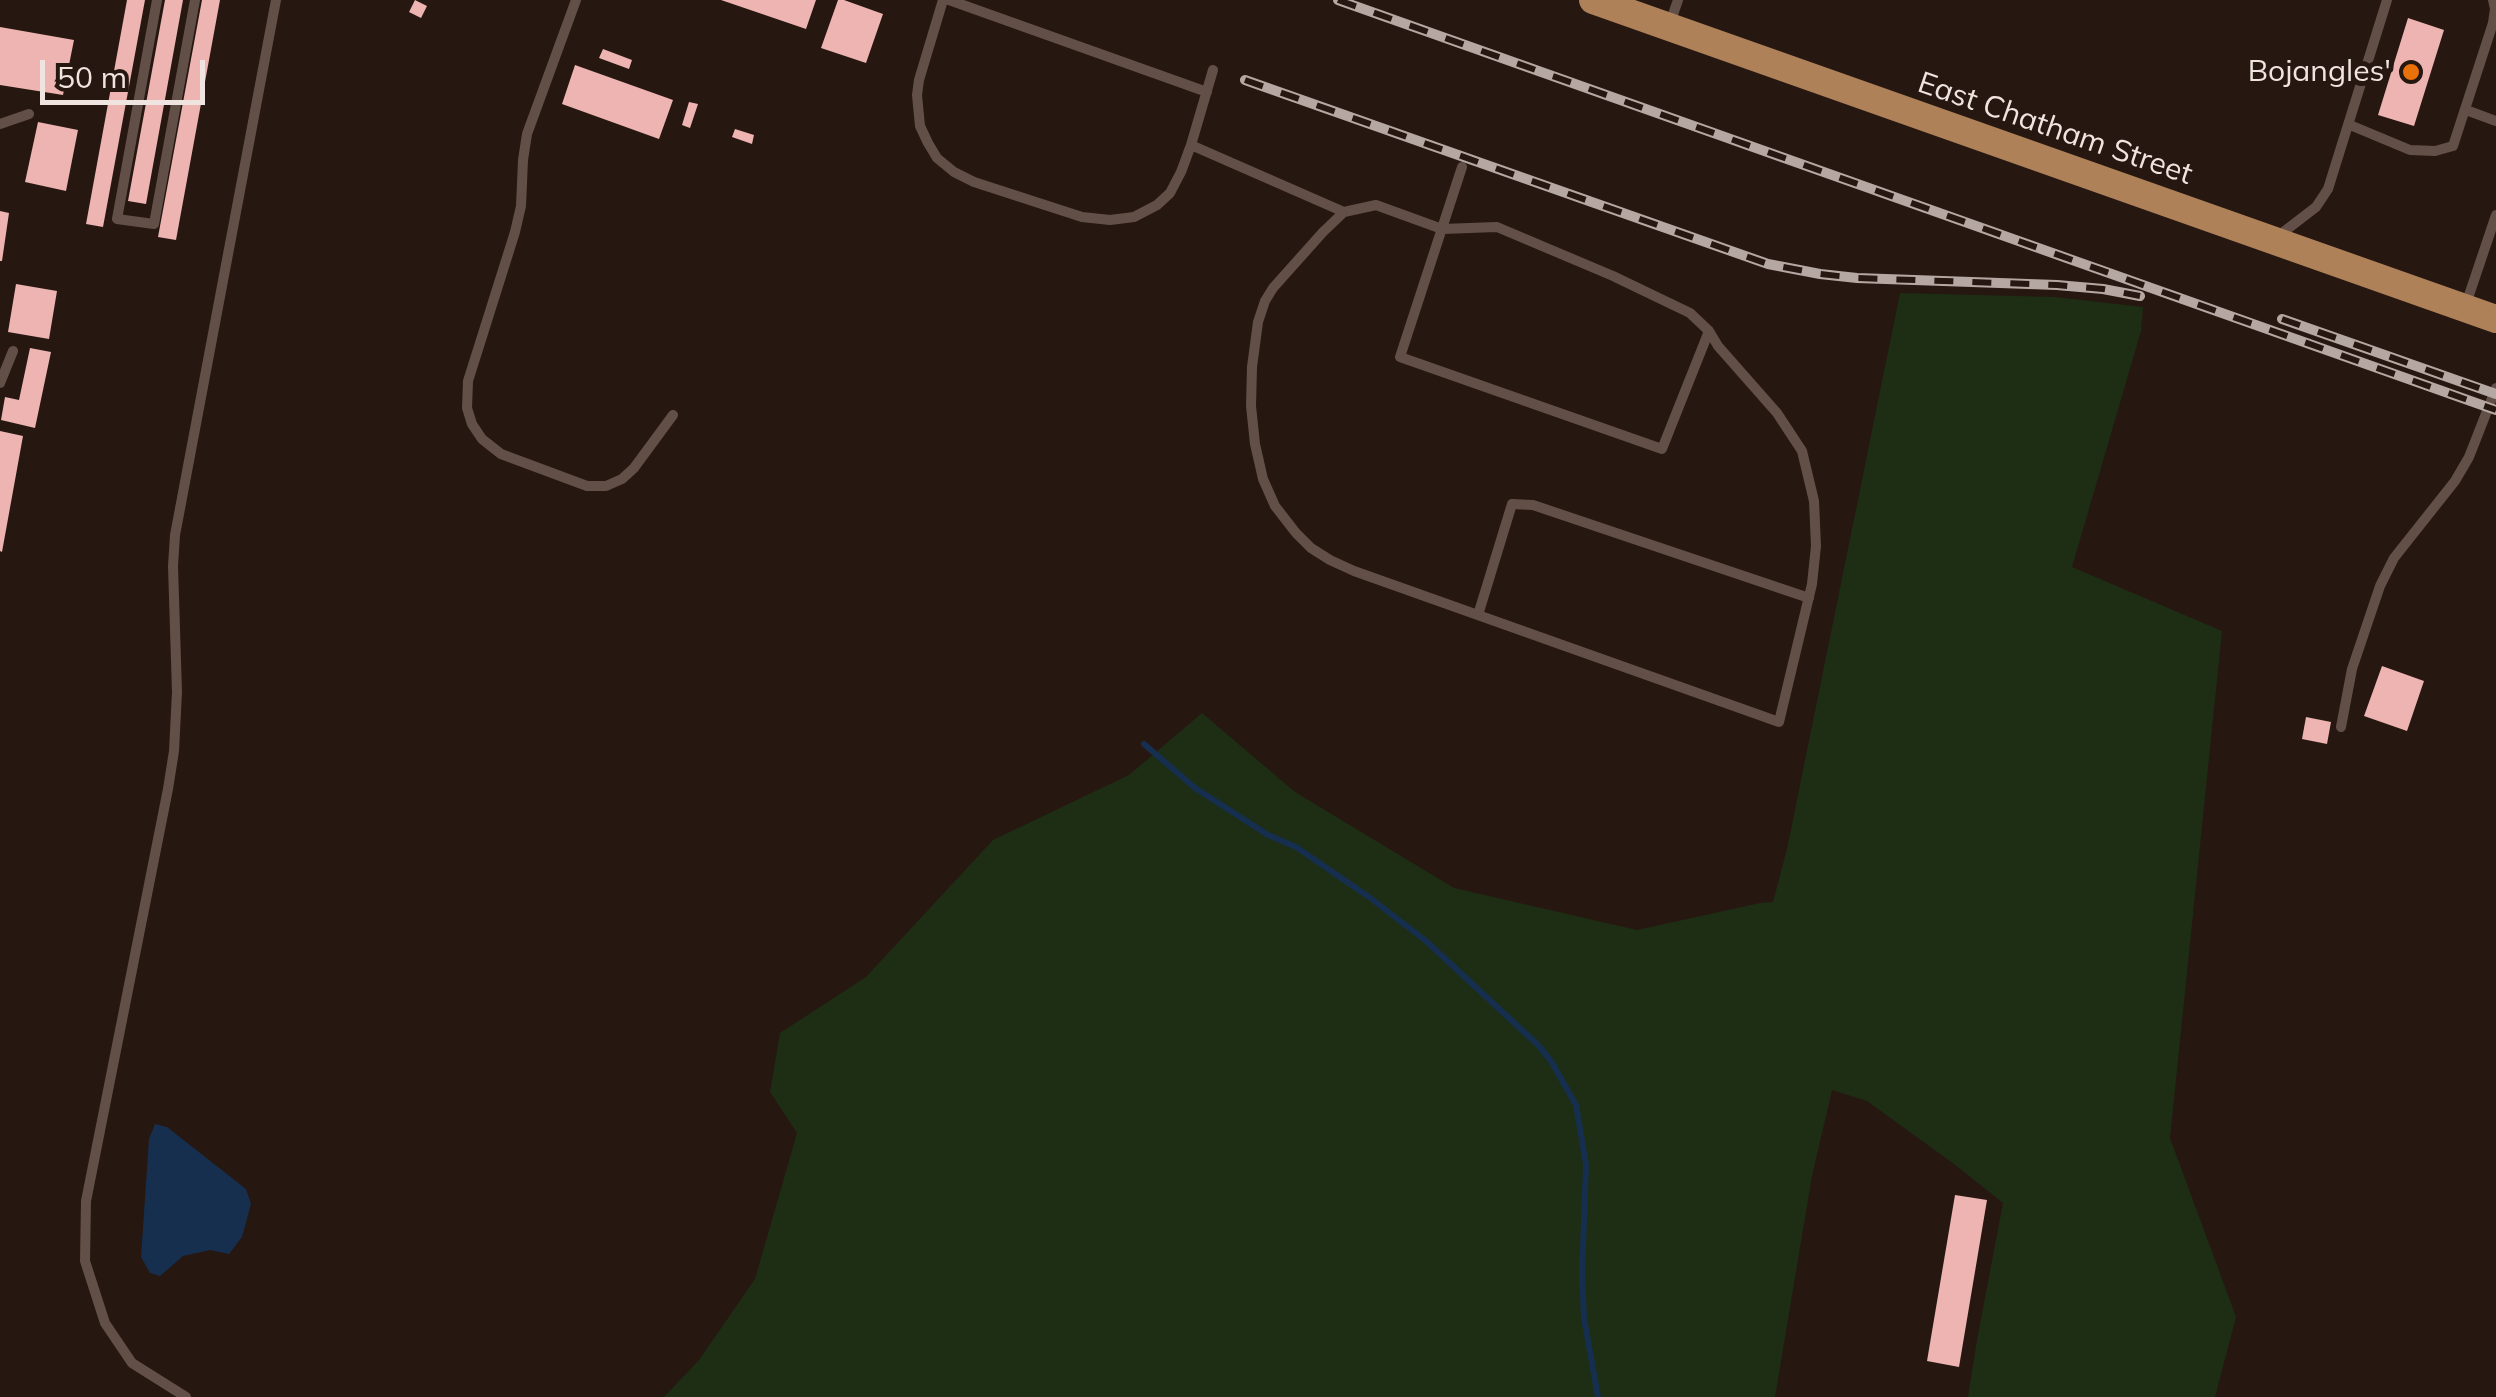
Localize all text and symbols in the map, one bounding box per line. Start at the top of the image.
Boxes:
scale bar [45,40,210,102]
place label: Bojangles' [2248,54,2391,90]
text: 50 m [57,58,127,96]
marker: Bojangles' [2400,61,2422,83]
street label: East Chatham Street [1913,65,2197,193]

